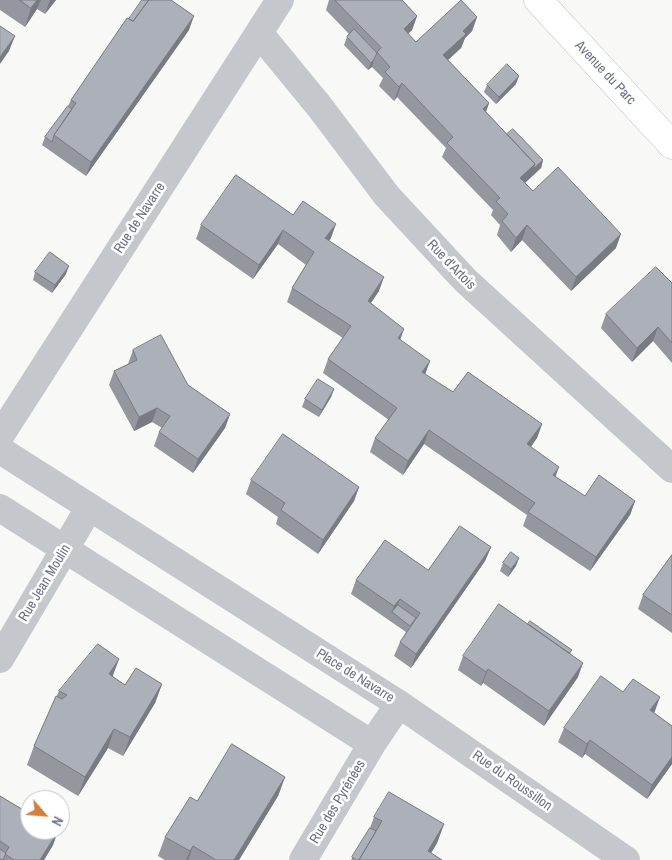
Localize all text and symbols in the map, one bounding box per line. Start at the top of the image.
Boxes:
street label: Avenue du Parc [571,37,639,109]
street label: Rue de Navarre [111,179,169,257]
street label: Rue d'Artois [423,237,479,293]
street label: Rue Jean Moulin [15,541,75,625]
street label: Place de Navarre [313,645,397,707]
street label: Rue du Roussillon [469,747,555,815]
street label: Rue des Pyrénées [306,757,370,847]
north arrow [20,790,70,840]
text: N [48,814,67,829]

